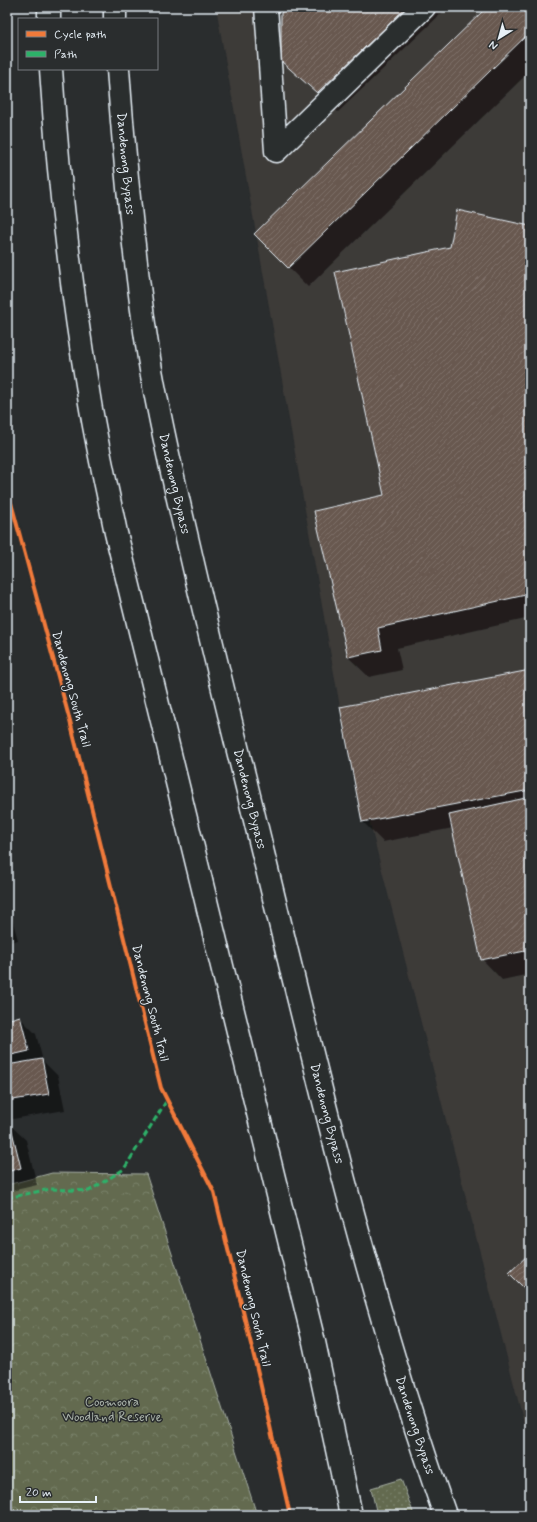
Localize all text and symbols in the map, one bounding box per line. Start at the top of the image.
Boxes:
legend [18,18,158,70]
north arrow [479,18,519,58]
text: Cycle path [54,27,106,43]
text: N [486,37,501,53]
text: Path [54,47,77,63]
street label: Dandenong Bypass [113,112,139,216]
street label: Dandenong Bypass [155,432,194,536]
street label: Dandenong South Trail [46,629,95,750]
street label: Dandenong Bypass [229,747,270,851]
street label: Dandenong South Trail [126,943,173,1064]
street label: Dandenong Bypass [306,1062,348,1166]
street label: Dandenong South Trail [230,1248,275,1369]
street label: Dandenong Bypass [391,1374,439,1477]
park label: Coomoora Woodland Reserve [62,1394,162,1426]
scale bar [20,1478,96,1504]
text: 20 m [26,1485,52,1501]

